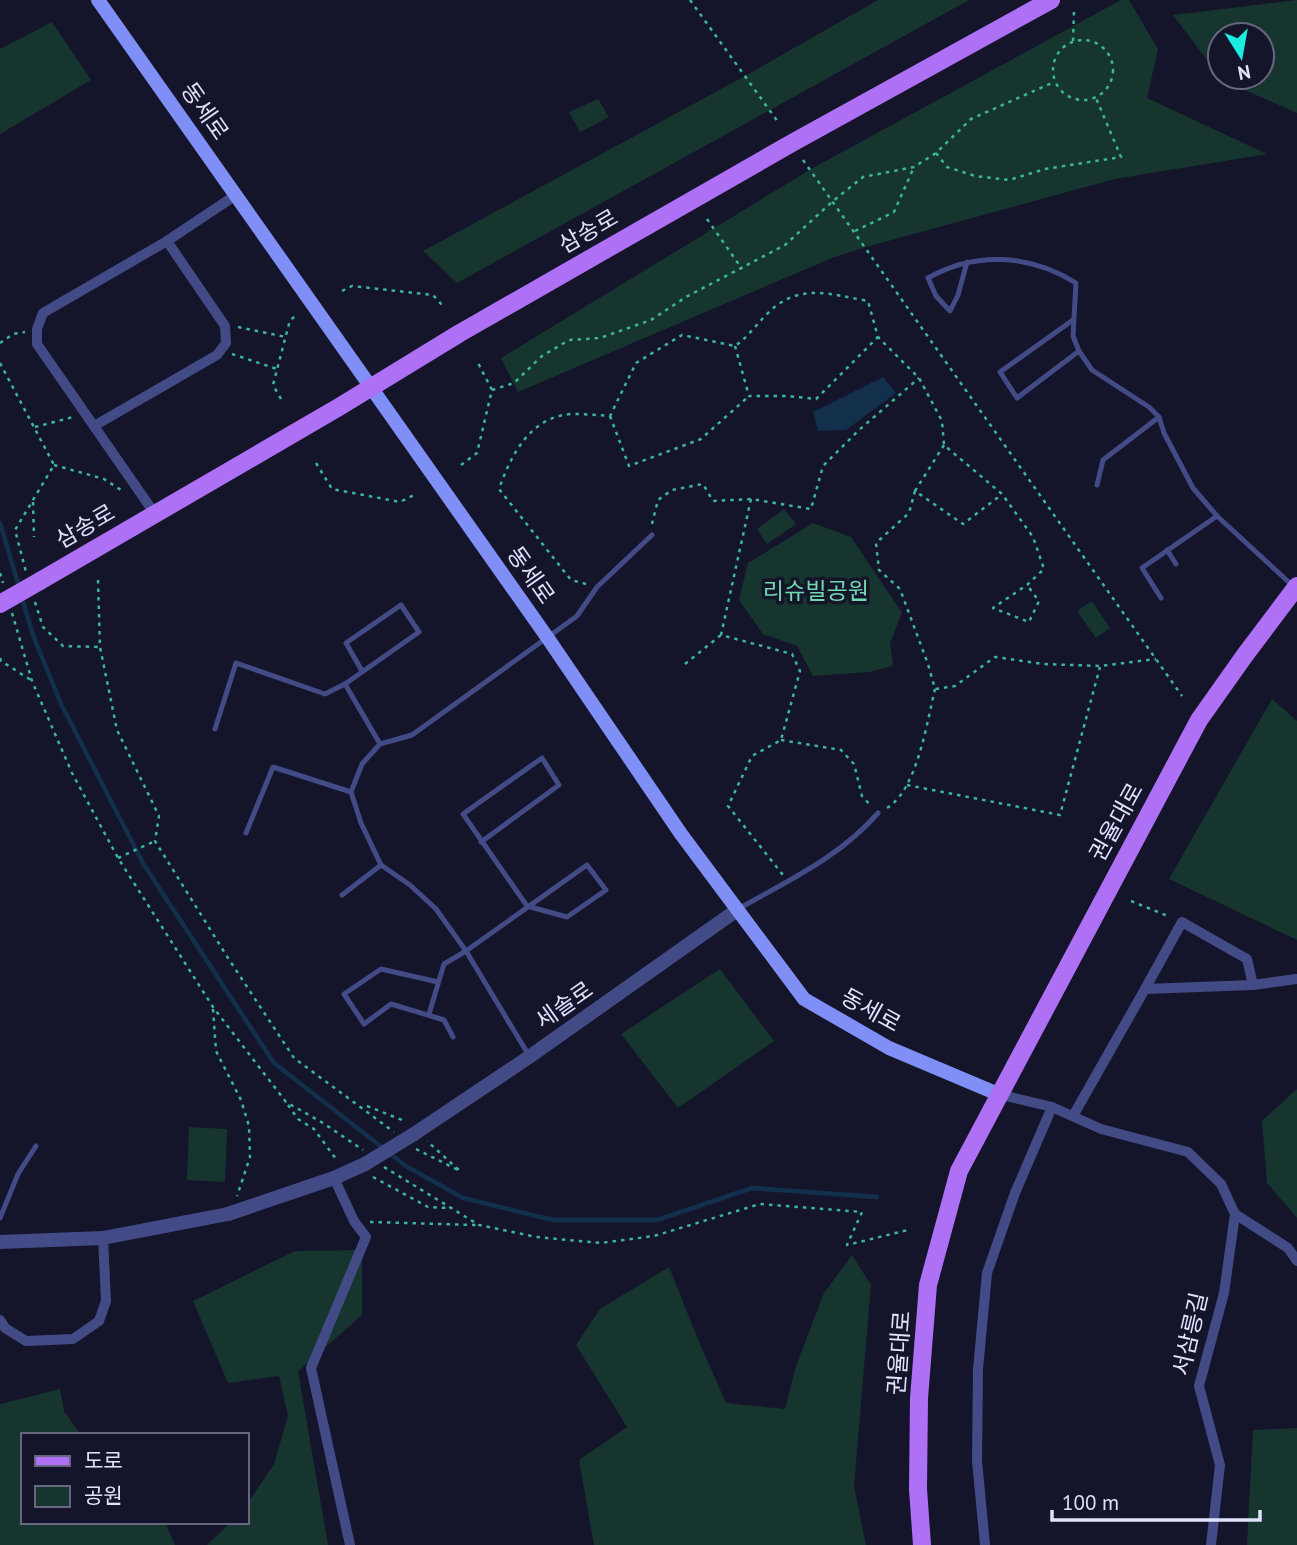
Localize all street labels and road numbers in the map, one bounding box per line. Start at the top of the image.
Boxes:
street label: 동세로 [175,76,235,145]
street label: 삼송로 [553,202,622,259]
street label: 삼송로 [50,497,119,554]
street label: 동세로 [501,540,561,609]
street label: 권율대로 [1082,778,1149,866]
street label: 세솔로 [529,975,598,1035]
street label: 동세로 [836,981,906,1038]
street label: 서삼릉길 [1166,1289,1213,1378]
street label: 권율대로 [881,1310,916,1396]

